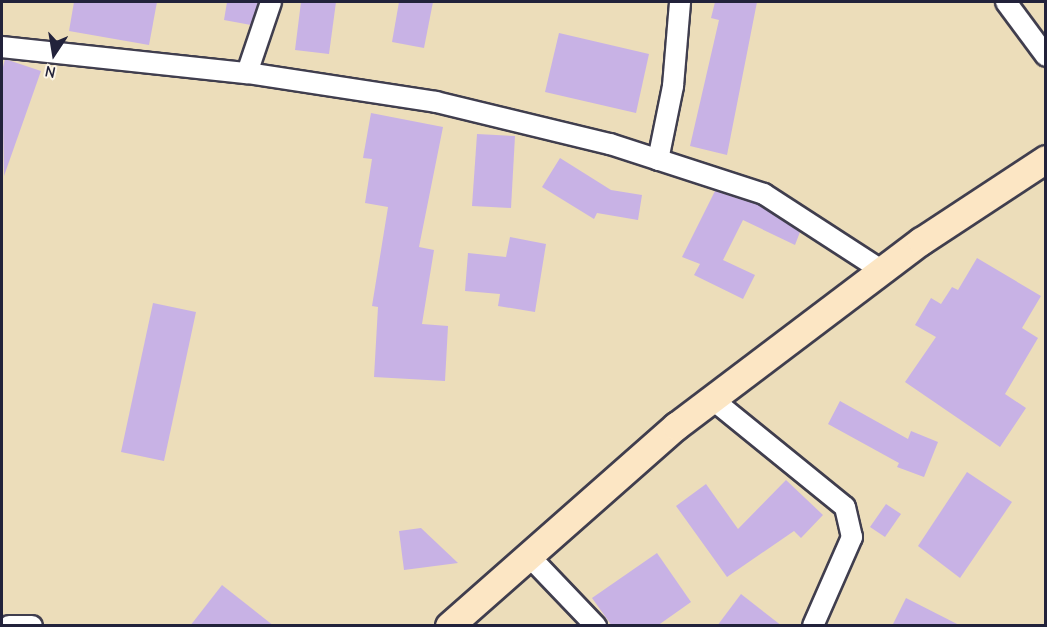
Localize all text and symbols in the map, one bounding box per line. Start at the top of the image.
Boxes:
north arrow [24,24,84,84]
text: N [43,62,57,81]

